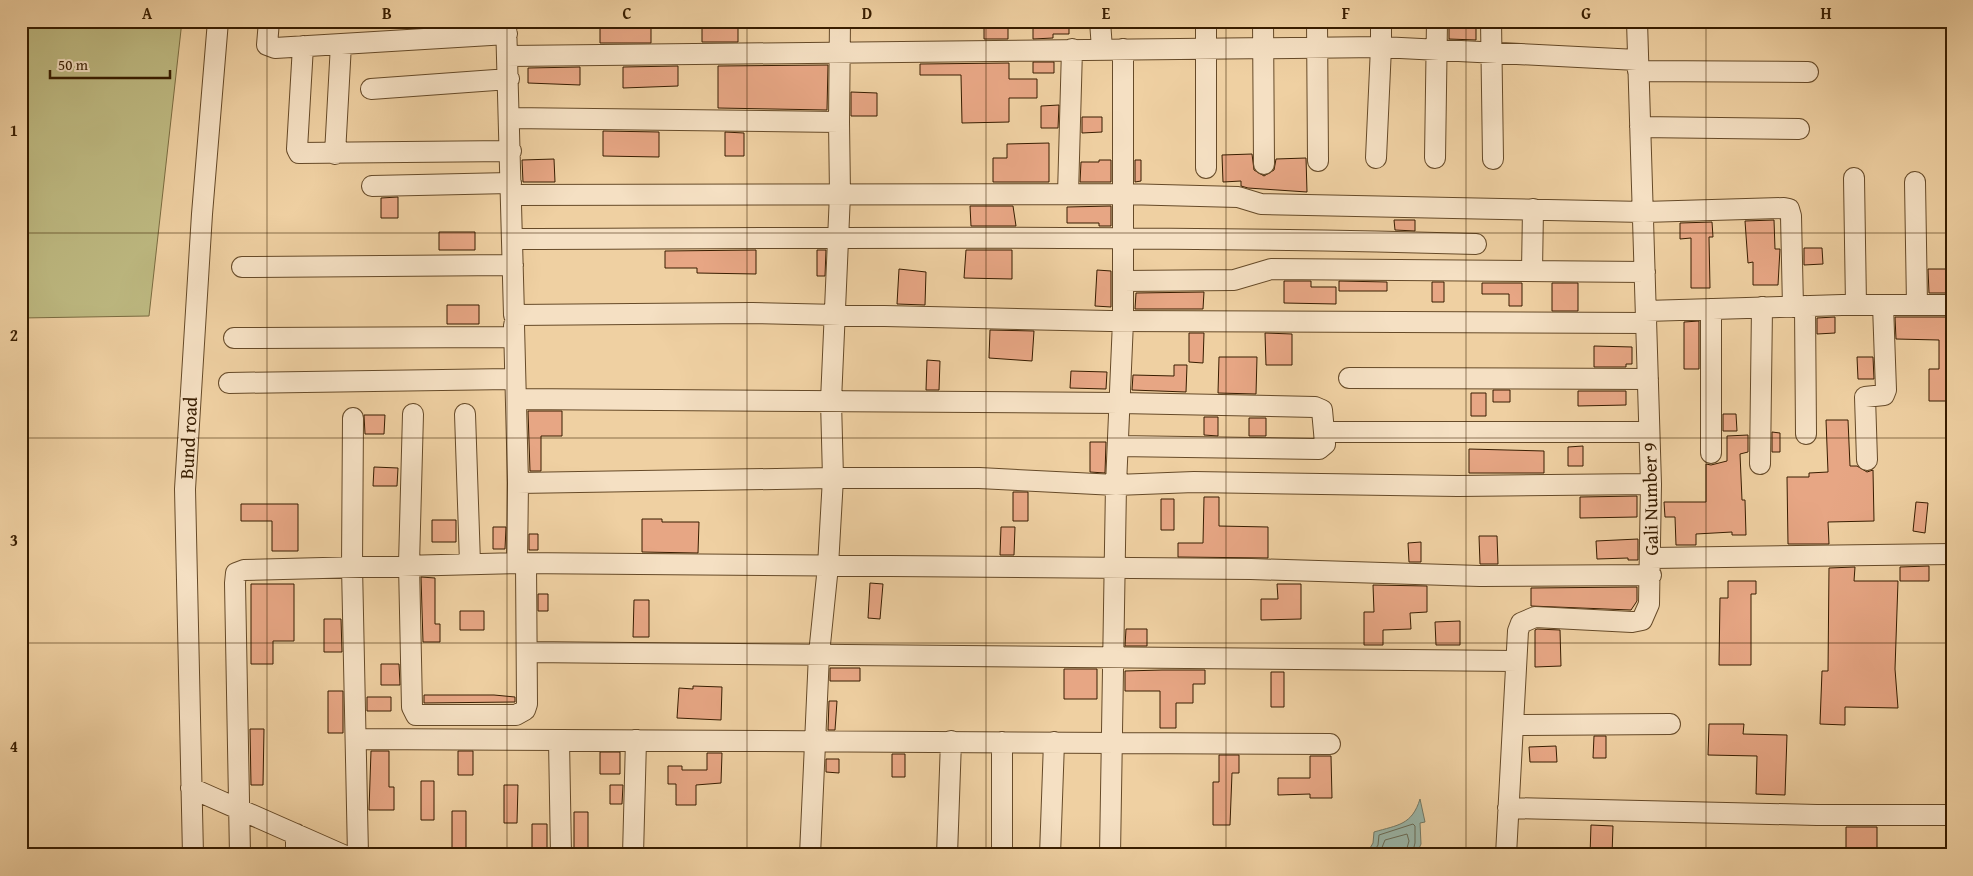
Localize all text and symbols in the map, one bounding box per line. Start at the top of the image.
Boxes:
text: A [142,1,153,25]
text: B [382,1,392,25]
text: C [622,1,632,25]
text: D [862,1,872,25]
text: E [1102,1,1111,25]
text: F [1342,1,1350,25]
text: G [1581,1,1591,25]
text: H [1820,1,1832,25]
scale bar [50,48,170,80]
text: 50 m [58,54,89,75]
text: 1 [10,118,18,142]
text: 2 [10,323,18,347]
street label: Bund road [172,395,204,480]
street label: Gali Number 9 [1635,442,1665,556]
text: 3 [10,528,18,552]
text: 4 [10,734,18,758]

